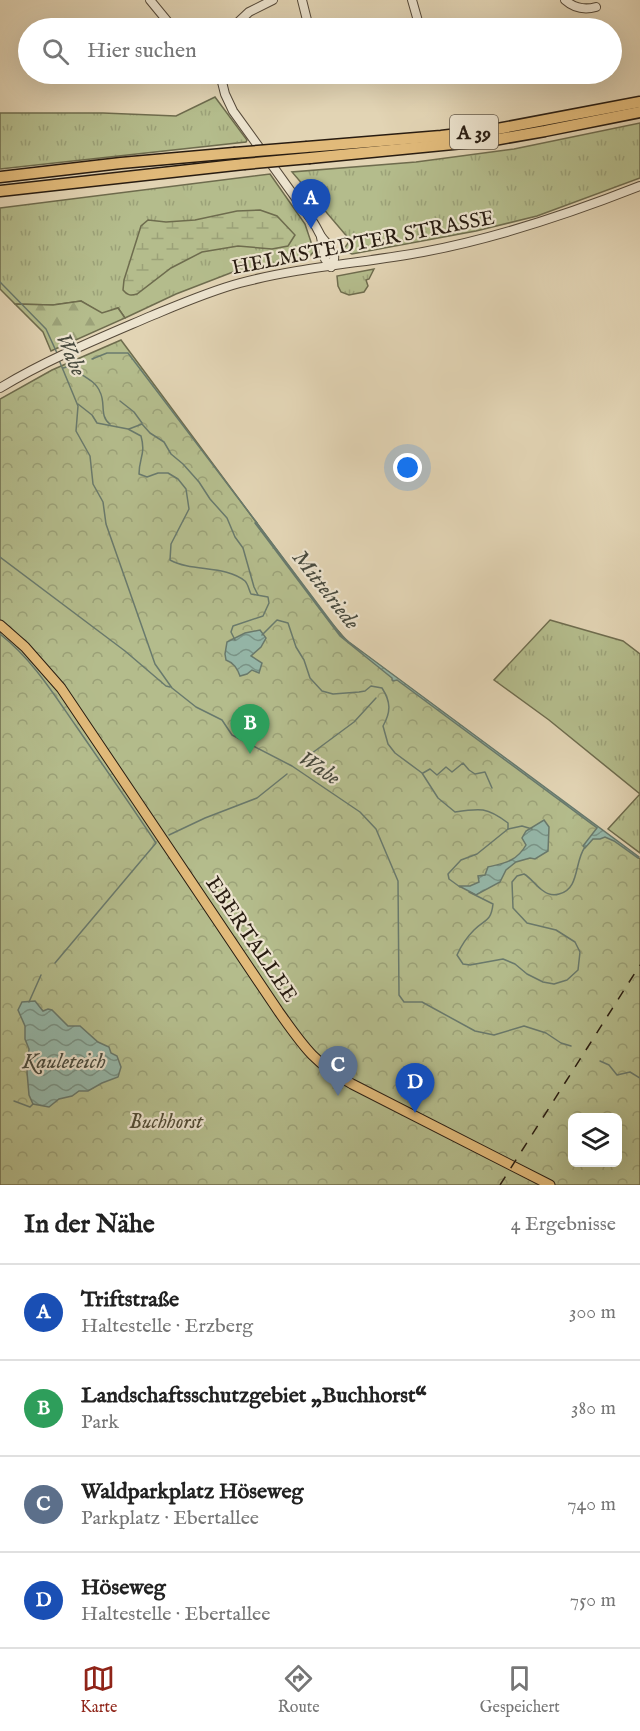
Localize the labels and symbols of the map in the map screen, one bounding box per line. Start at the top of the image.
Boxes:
road number: A 39 [450,115,498,149]
pin: A [292,180,330,229]
street label: HELMSTEDTER STRASSE [230,205,497,282]
water label: Wabe [48,329,92,381]
your location [393,453,422,482]
water label: Mittelriede [286,545,366,636]
pin: B [230,704,270,754]
water label: Wabe [293,745,346,793]
street label: EBERTALLEE [199,872,303,1008]
pin: C [318,1046,358,1096]
water label: Kauleteich [21,1048,106,1076]
pin: D [396,1064,434,1113]
park label: Buchhorst [129,1109,204,1136]

